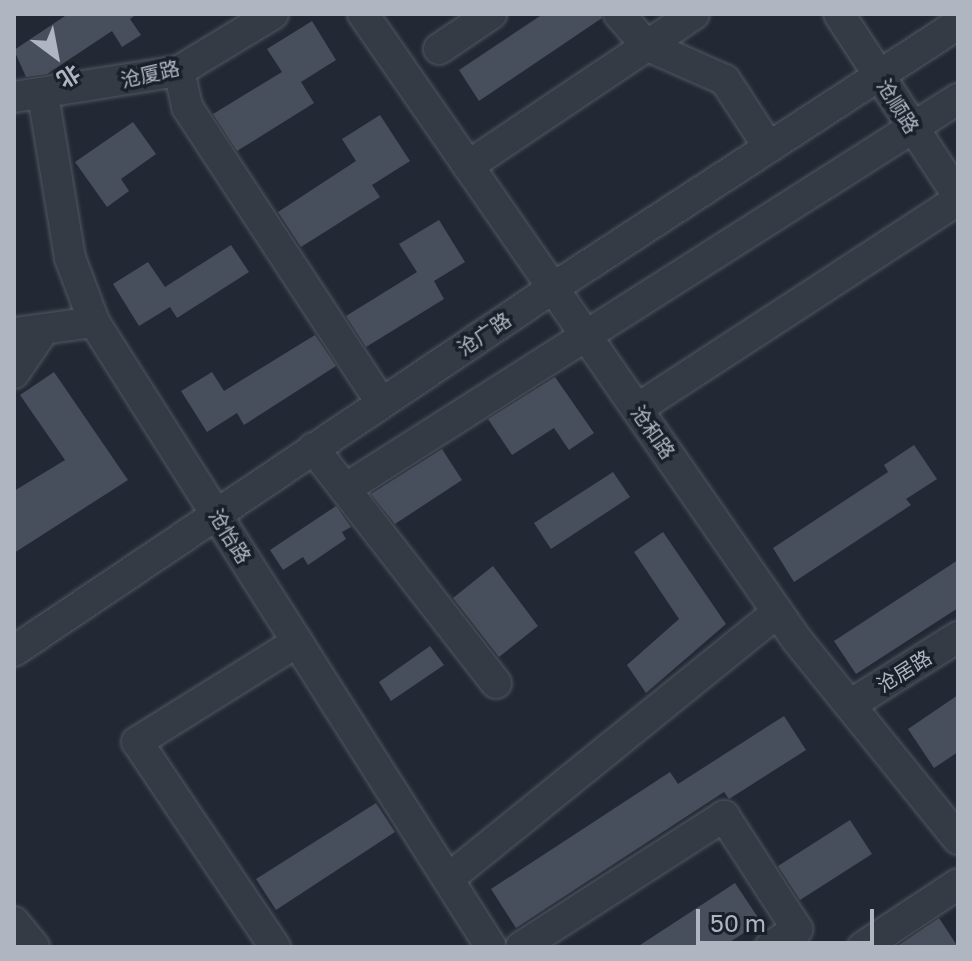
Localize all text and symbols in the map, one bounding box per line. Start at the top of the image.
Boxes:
north arrow [16,16,96,96]
street label: 沧厦路 [118,56,182,92]
text: 北 [53,59,85,94]
street label: 沧顺路 [872,74,924,138]
street label: 沧广路 [452,307,516,361]
street label: 沧和路 [626,401,680,463]
street label: 沧怡路 [204,504,256,568]
street label: 沧居路 [872,645,936,697]
scale bar [700,893,878,943]
text: 50 m [710,908,766,937]

